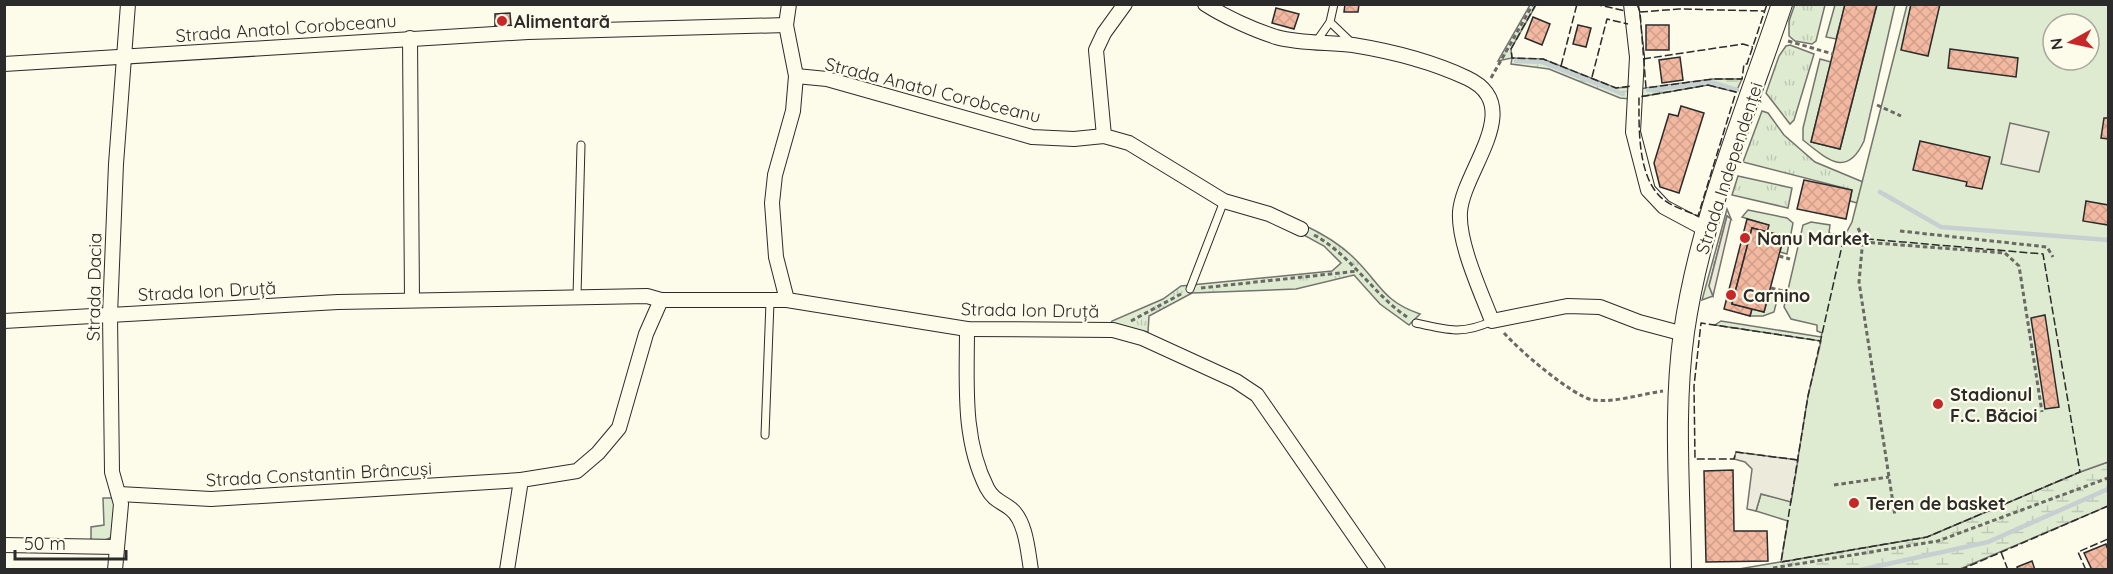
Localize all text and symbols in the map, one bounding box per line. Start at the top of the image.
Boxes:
street label: Strada Anatol Corobceanu [175,9,397,47]
place label: Alimentară [514,10,610,33]
north arrow [2041,12,2101,72]
marker: Alimentară [495,14,509,28]
text: N [2045,37,2067,51]
street label: Strada Anatol Corobceanu [823,52,1043,128]
street label: Strada Independenței [1690,79,1768,257]
place label: Nanu Market [1757,227,1870,250]
marker: Nanu Market [1738,231,1752,245]
street label: Strada Dacia [82,233,106,341]
street label: Strada Ion Druță [137,276,277,306]
place label: Carnino [1743,284,1810,307]
marker: Carnino [1724,288,1738,302]
street label: Strada Ion Druță [961,297,1099,323]
place label: Stadionul F.C. Băcioi [1950,383,2038,427]
marker: Stadionul F.C. Băcioi [1931,397,1945,411]
street label: Strada Constantin Brâncuși [205,457,433,491]
place label: Teren de basket [1866,492,2006,515]
marker: Teren de basket [1847,496,1861,510]
scale bar [15,523,126,561]
text: 50 m [24,532,66,555]

